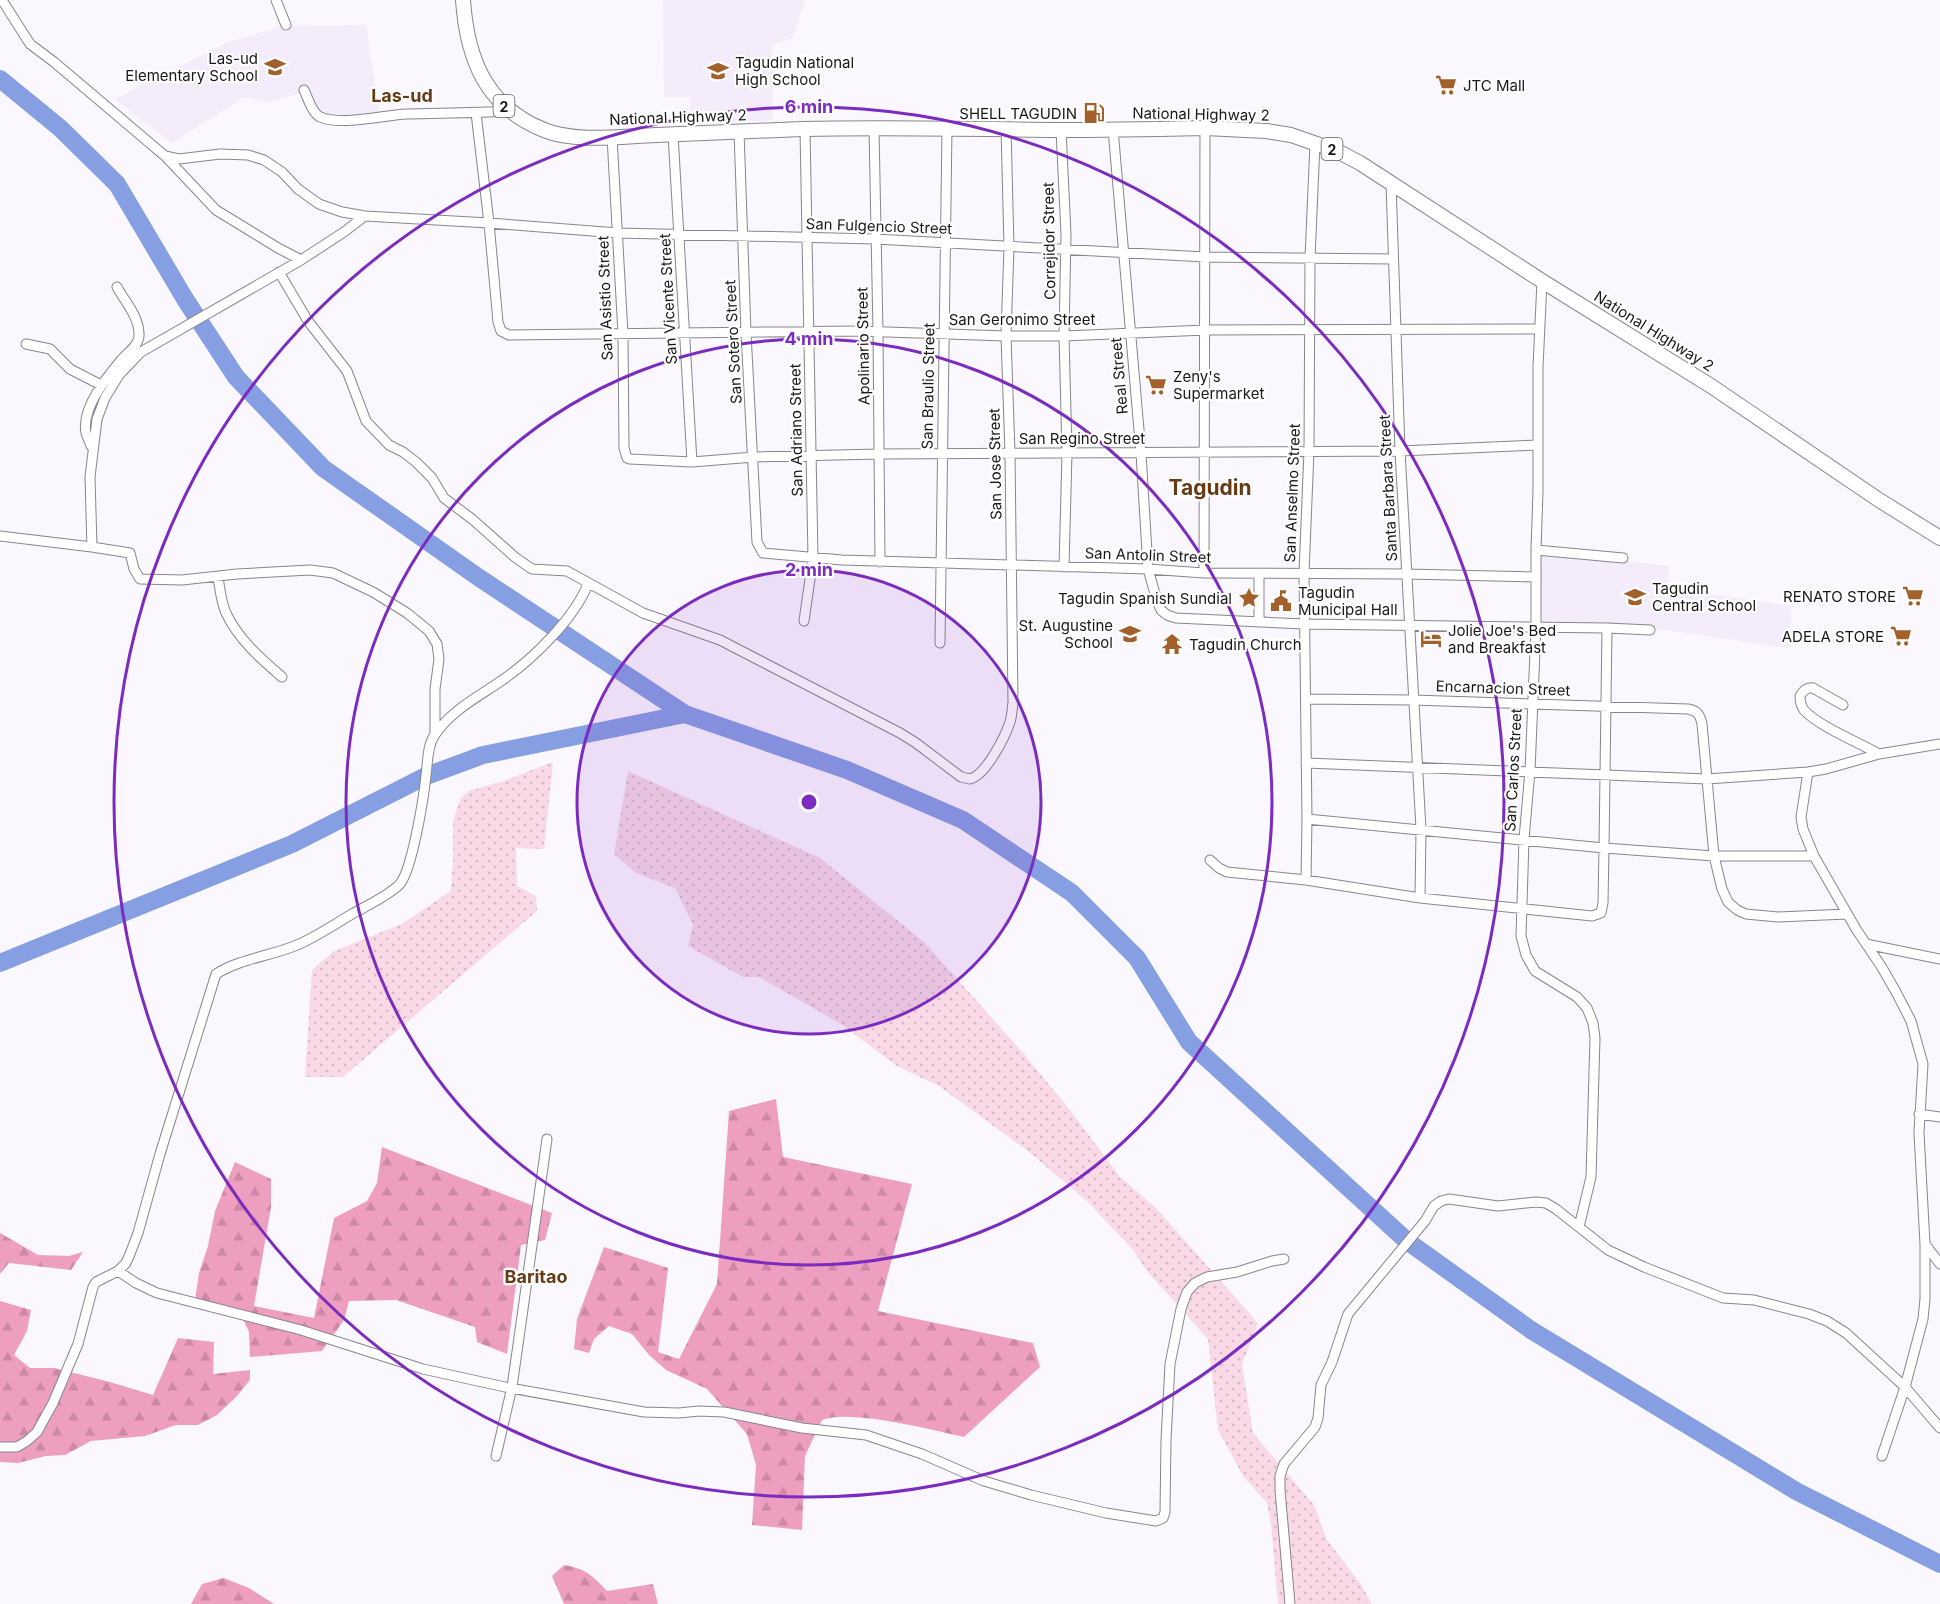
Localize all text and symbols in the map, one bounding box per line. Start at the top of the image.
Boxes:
place label: Las-ud Elementary School [125,49,258,85]
place label: Tagudin National High School [735,53,854,89]
school or university icon: Las-ud Elementary School [263,55,287,79]
school or university icon: Tagudin National High School [706,59,730,83]
supermarket icon: JTC Mall [1434,73,1458,97]
place label: JTC Mall [1463,76,1525,95]
district label: Las-ud [371,85,433,106]
road number: 2 [494,95,514,117]
text: 6 min [785,96,833,117]
fuel station icon: SHELL TAGUDIN [1082,101,1106,125]
street label: National Highway 2 [1132,103,1270,125]
place label: SHELL TAGUDIN [959,104,1077,123]
street label: National Highway 2 [609,105,747,129]
road number: 2 [1322,138,1342,160]
street label: Correjidor Street [1038,182,1060,300]
street label: San Fulgencio Street [805,214,953,238]
street label: San Vicente Street [655,233,681,365]
street label: San Asistio Street [593,235,617,361]
street label: San Sotero Street [720,279,746,405]
street label: Apolinario Street [852,287,874,405]
street label: National Highway 2 [1591,287,1717,375]
street label: San Geronimo Street [949,310,1095,329]
street label: San Braulio Street [917,322,939,449]
text: 4 min [785,328,833,349]
street label: Real Street [1106,337,1132,415]
street label: San Adriano Street [785,363,807,497]
place label: Zeny's Supermarket [1173,367,1264,403]
supermarket icon: Zeny's Supermarket [1144,373,1168,397]
street label: San Jose Street [985,408,1005,520]
street label: Santa Barbara Street [1375,414,1401,562]
street label: San Anselmo Street [1280,423,1304,563]
street label: San Regino Street [1019,429,1145,448]
district label: Tagudin [1168,475,1252,500]
street label: San Antolin Street [1084,543,1212,567]
text: 2 min [785,559,833,580]
place label: Tagudin Central School [1652,579,1756,615]
place label: Tagudin Municipal Hall [1298,583,1398,619]
supermarket icon: RENATO STORE [1901,584,1925,608]
school or university icon: Tagudin Central School [1623,585,1647,609]
place icon: Tagudin Spanish Sundial [1237,586,1261,610]
place label: RENATO STORE [1783,587,1896,606]
place label: Tagudin Spanish Sundial [1058,589,1232,608]
public building icon: Tagudin Municipal Hall [1269,589,1293,613]
place label: St. Augustine School [1019,616,1113,652]
place label: Jolie Joe's Bed and Breakfast [1448,621,1556,657]
school or university icon: St. Augustine School [1118,622,1142,646]
supermarket icon: ADELA STORE [1889,624,1913,648]
hotel icon: Jolie Joe's Bed and Breakfast [1419,627,1443,651]
place label: ADELA STORE [1782,627,1884,646]
temple icon: Tagudin Church [1160,632,1184,656]
place label: Tagudin Church [1189,635,1302,654]
street label: Encarnacion Street [1435,676,1571,700]
street label: San Carlos Street [1500,708,1526,832]
centre of rings [799,792,819,812]
district label: Baritao [505,1266,567,1287]

